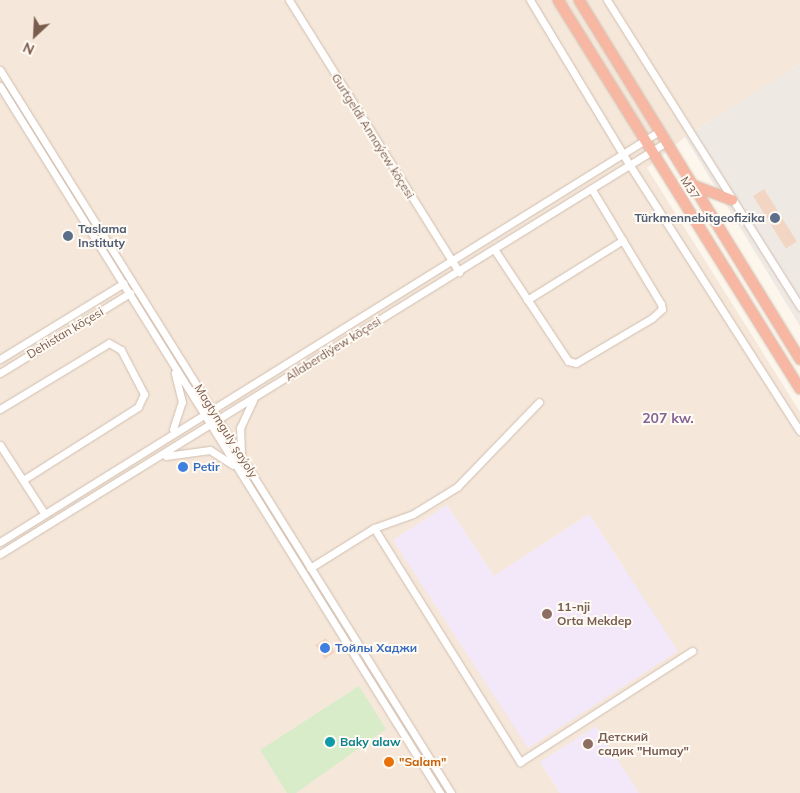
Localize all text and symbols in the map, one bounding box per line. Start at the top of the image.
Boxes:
north arrow [10,10,60,60]
text: N [20,38,37,59]
street label: Gurtgeldi Annaýew köçesi [329,71,417,201]
street label: M37 [677,174,703,202]
place label: Türkmennebitgeofizika [634,211,765,225]
marker: Türkmennebitgeofizika [769,212,781,224]
place label: Taslama Instituty [78,222,127,250]
marker: Taslama Instituty [62,230,74,242]
street label: Dehistan köçesi [24,304,106,362]
street label: Allaberdiýew köçesi [282,314,384,384]
street label: Magtymguly şaýoly [191,381,261,481]
district label: 207 kw. [642,410,694,426]
place label: Petir [193,460,220,474]
marker: Petir [177,461,189,473]
place label: 11-nji Orta Mekdep [557,600,632,628]
marker: 11-nji Orta Mekdep [541,608,553,620]
place label: Тойлы Хаджи [335,641,417,655]
marker: Тойлы Хаджи [319,642,331,654]
place label: Детский садик "Humay" [598,730,689,758]
place label: Baky alaw [340,735,400,749]
marker: Baky alaw [324,736,336,748]
marker: Детский садик "Humay" [582,738,594,750]
place label: "Salam" [399,755,446,769]
marker: "Salam" [383,756,395,768]

